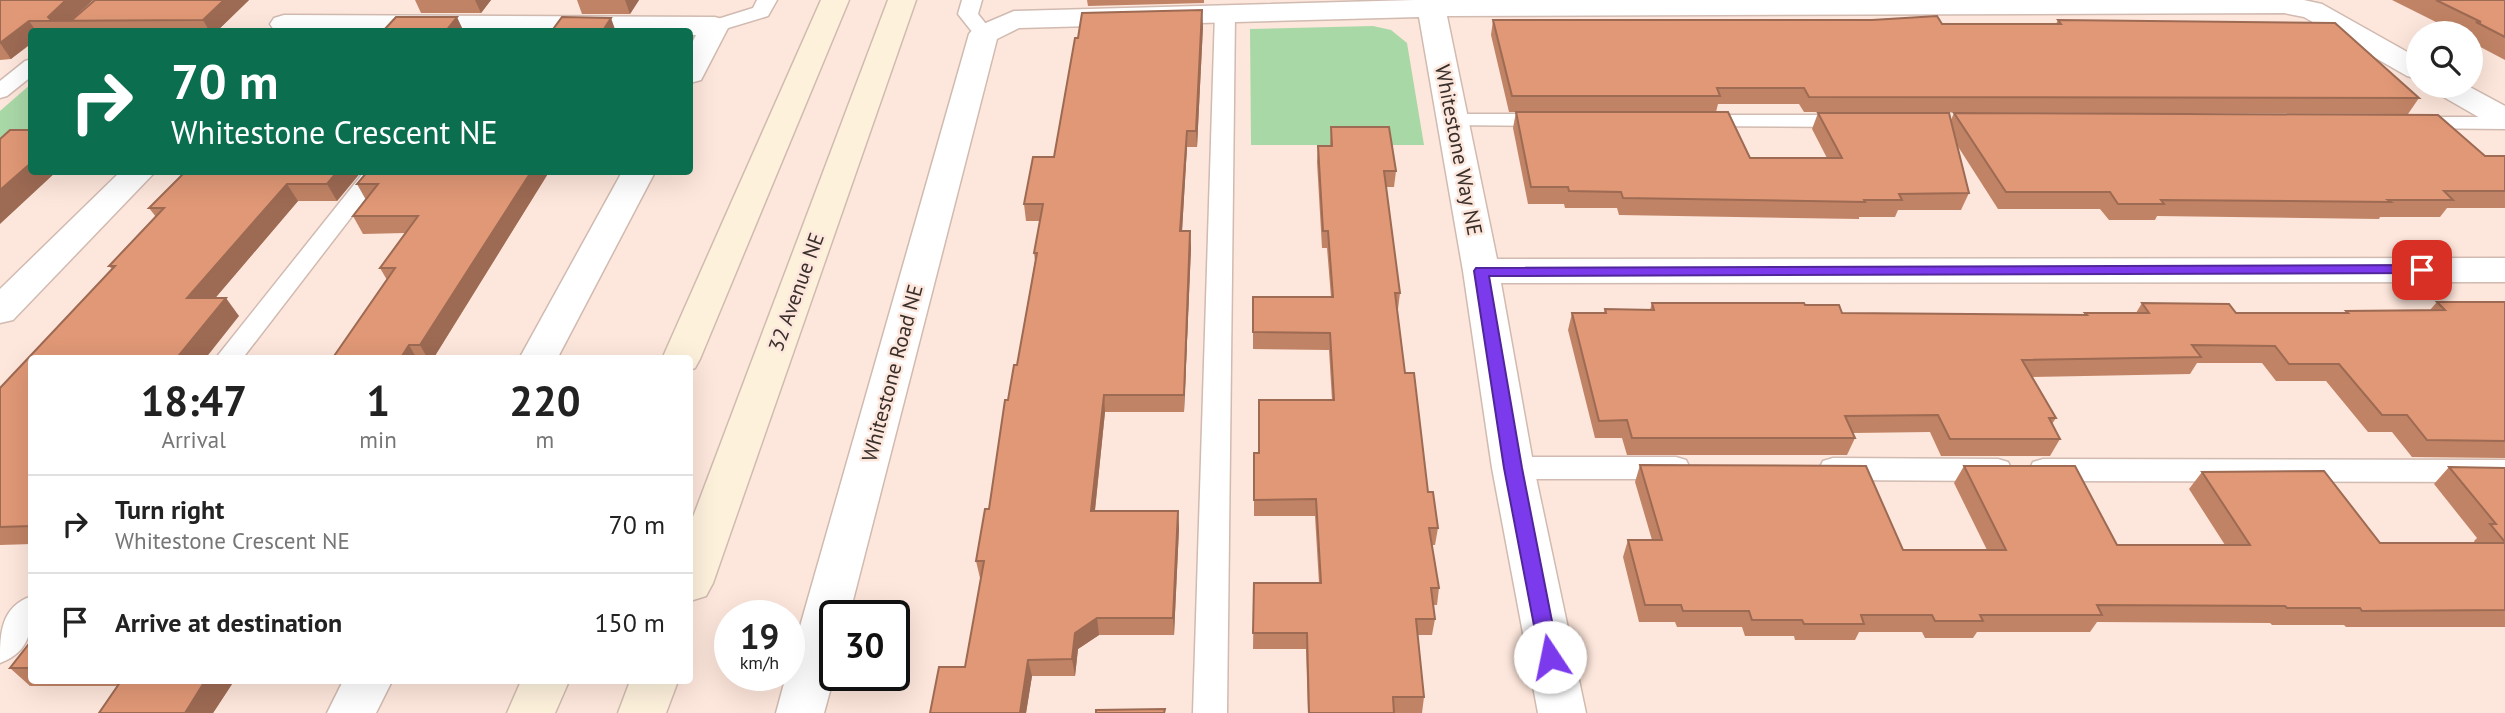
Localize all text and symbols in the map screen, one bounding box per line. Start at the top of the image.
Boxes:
map controls [2406,21,2483,98]
button: search [2406,21,2483,98]
text: 70 m [171,49,278,113]
icon: right [56,56,147,147]
street label: Whitestone Way NE [1429,62,1489,238]
text: Whitestone Crescent NE [171,111,498,153]
street label: 32 Avenue NE [762,229,830,355]
pin [2392,240,2452,300]
icon: arrive [2403,251,2441,289]
street label: Whitestone Road NE [855,281,929,465]
text: 18:47 [140,373,247,428]
text: 1 [366,373,390,428]
text: 220 [509,373,581,428]
text: Arrival [161,425,226,454]
text: min [359,425,397,454]
text: m [536,425,554,454]
text: Turn right [115,493,224,526]
icon: right [56,505,94,543]
text: 70 m [609,508,665,541]
text: Whitestone Crescent NE [115,526,350,555]
speed limit sign: 30 [819,600,910,691]
icon: arrive [56,603,94,641]
text: Arrive at destination [115,606,342,639]
text: 150 m [594,606,665,639]
text: 19 [740,613,779,659]
position arrow [1513,620,1587,694]
text: km/h [740,651,779,674]

